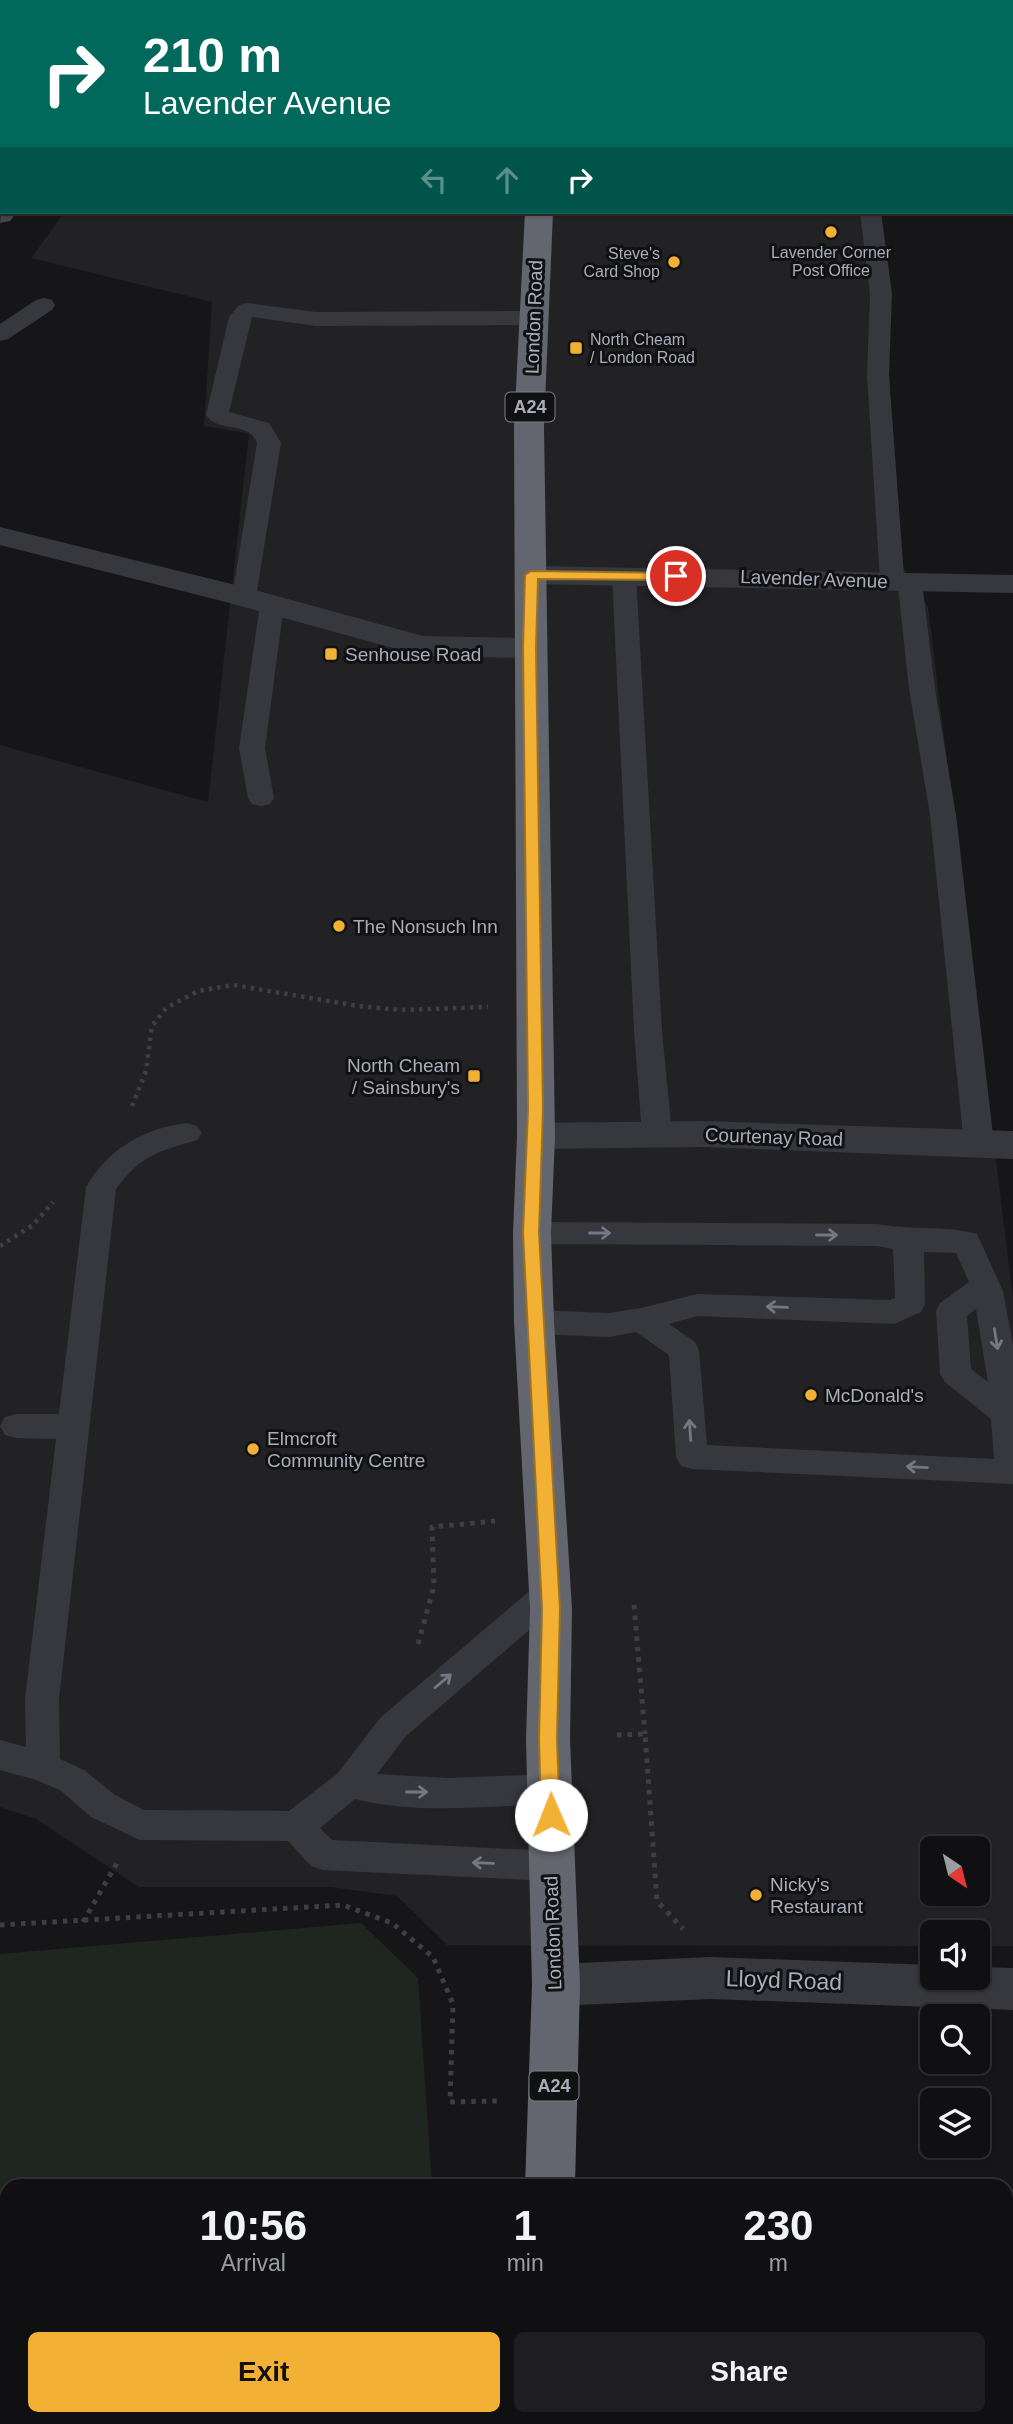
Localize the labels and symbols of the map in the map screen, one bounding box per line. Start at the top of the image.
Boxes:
marker: Lavender Corner Post Office [823,224,839,240]
place label: Lavender Corner Post Office [771,244,892,279]
place label: Steve's Card Shop [584,245,660,280]
marker: Steve's Card Shop [666,254,682,270]
street label: London Road [522,260,546,374]
place label: North Cheam / London Road [590,331,695,366]
marker: North Cheam / London Road [568,340,584,356]
road number: A24 [505,393,554,422]
pin [646,546,706,606]
street label: Lavender Avenue [740,566,888,592]
place label: Senhouse Road [345,644,481,665]
marker: Senhouse Road [323,646,339,662]
place label: The Nonsuch Inn [353,916,498,937]
marker: The Nonsuch Inn [331,918,347,934]
place label: North Cheam / Sainsbury's [347,1055,460,1098]
marker: North Cheam / Sainsbury's [466,1068,482,1084]
street label: Courtenay Road [704,1124,844,1150]
one-way arrow [588,1226,611,1240]
one-way arrow [816,1228,839,1242]
one-way arrow [766,1300,789,1314]
one-way arrow [990,1327,1003,1350]
place label: McDonald's [825,1385,924,1406]
marker: McDonald's [803,1387,819,1403]
one-way arrow [684,1419,697,1442]
place label: Elmcroft Community Centre [267,1428,425,1471]
marker: Elmcroft Community Centre [245,1441,261,1457]
one-way arrow [906,1461,929,1474]
one-way arrow [434,1674,452,1689]
position arrow [514,1778,588,1852]
one-way arrow [405,1785,428,1798]
north arrow [920,1836,990,1906]
one-way arrow [472,1857,495,1870]
place label: Nicky's Restaurant [770,1874,864,1917]
street label: London Road [541,1876,565,1990]
marker: Nicky's Restaurant [748,1887,764,1903]
street label: Lloyd Road [725,1965,843,1995]
road number: A24 [530,2072,578,2100]

